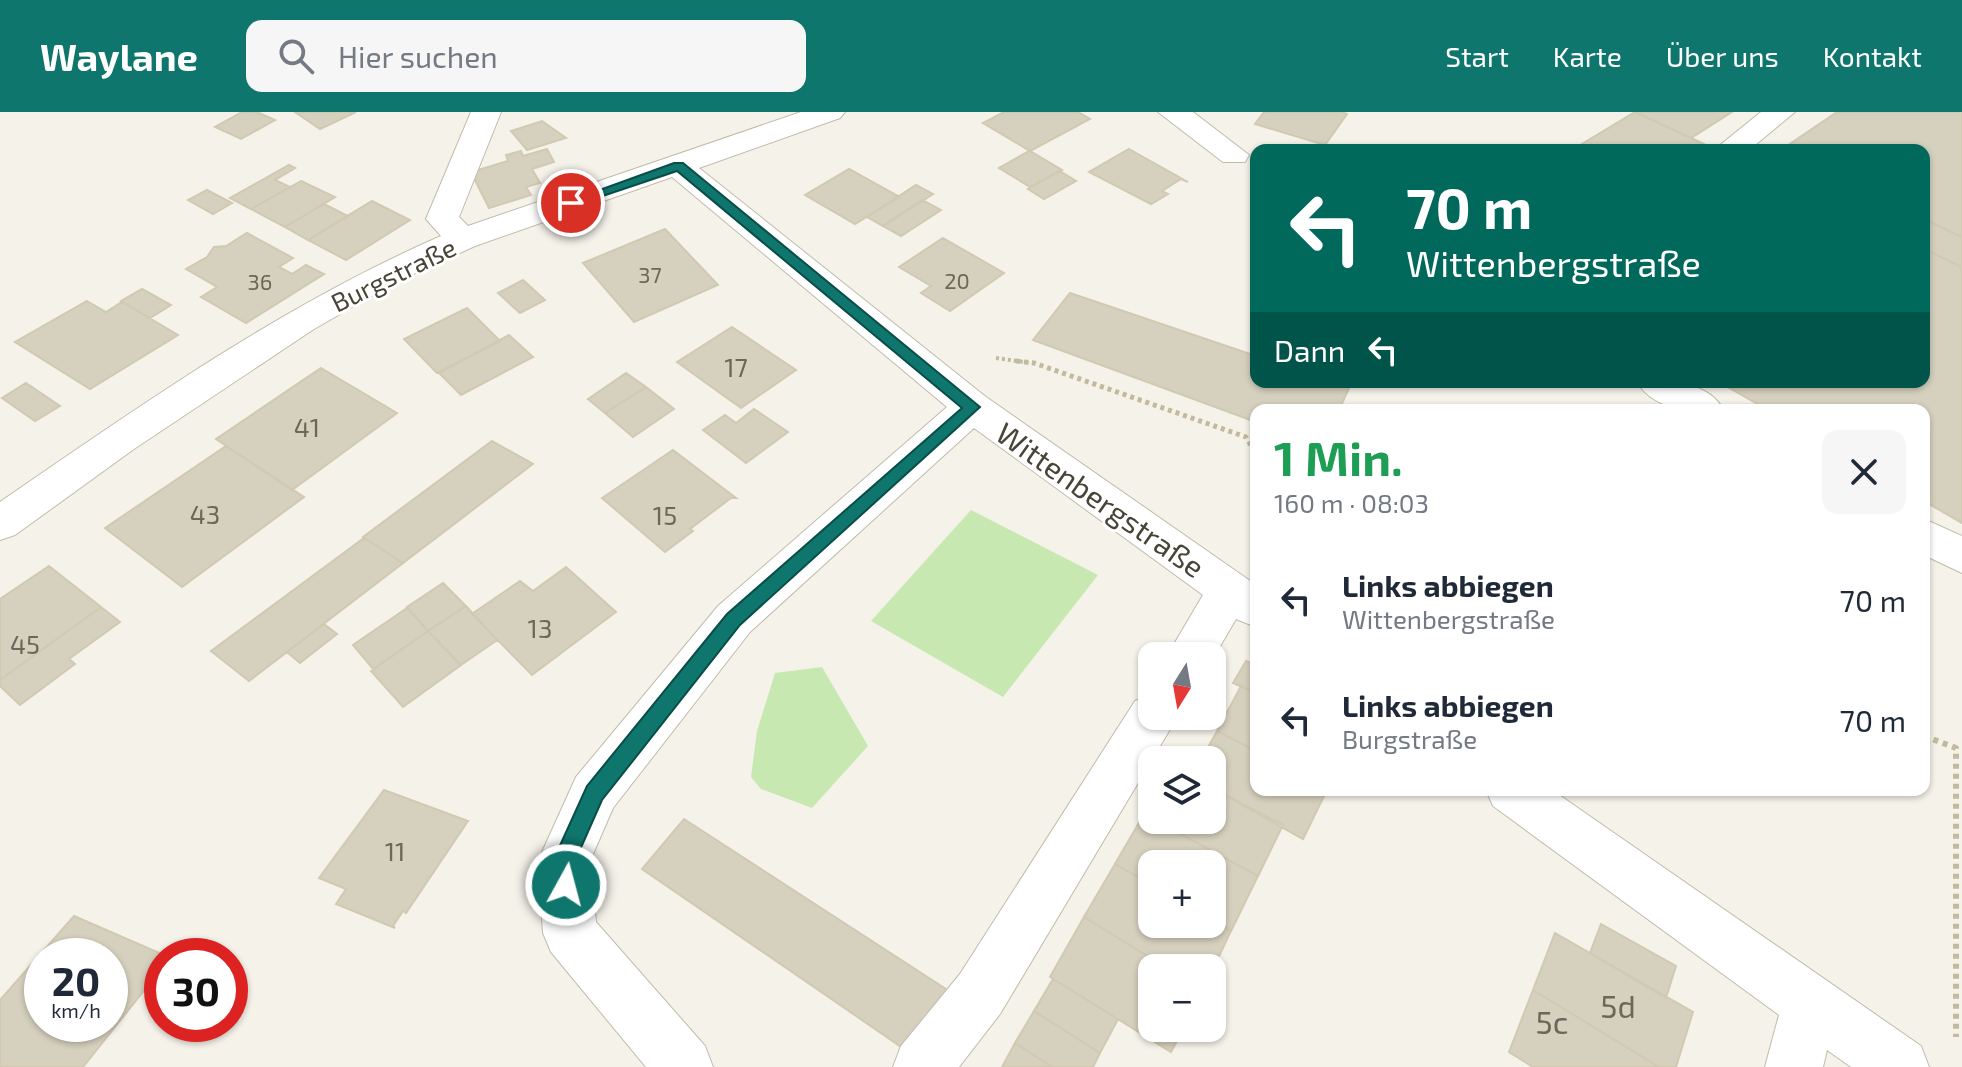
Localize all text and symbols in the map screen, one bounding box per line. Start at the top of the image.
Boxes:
search box [246,20,806,92]
text: Waylane [40,33,198,79]
icon: search [274,34,318,78]
text: Hier suchen [338,38,498,74]
text: Start [1445,39,1509,73]
text: Karte [1553,39,1622,73]
text: Über uns [1666,39,1779,73]
text: Kontakt [1823,39,1922,73]
pin [537,169,605,237]
text: 70 m [1406,173,1532,240]
icon: left [1274,176,1378,280]
icon: arrive [549,181,593,225]
street label: Burgstraße [325,230,461,318]
text: Wittenbergstraße [1406,241,1701,284]
house number: 37 [638,261,662,287]
house number: 20 [944,267,970,293]
house number: 36 [248,268,272,294]
icon: left [1361,328,1405,372]
text: Dann [1274,332,1345,368]
house number: 17 [724,351,748,382]
house number: 41 [294,411,320,442]
street label: Wittenbergstraße [990,414,1212,584]
text: 1 Min. [1274,428,1403,486]
button: close [1822,430,1906,514]
text: 160 m · 08:03 [1274,487,1429,518]
house number: 43 [190,498,220,529]
house number: 15 [653,499,677,530]
text: Links abbiegen [1342,567,1554,603]
icon: left [1274,578,1318,622]
text: 70 m [1840,582,1906,618]
text: Wittenbergstraße [1342,603,1555,634]
house number: 13 [528,612,552,643]
house number: 45 [10,628,40,659]
north arrow [1138,642,1226,730]
map controls [1138,642,1226,1042]
text: Links abbiegen [1342,687,1554,723]
icon: left [1274,698,1318,742]
text: 70 m [1840,702,1906,738]
text: Burgstraße [1342,723,1477,754]
button: layers [1138,746,1226,834]
house number: 11 [385,835,405,866]
position arrow [524,843,608,927]
button: + [1138,850,1226,938]
speed limit sign: 30 [144,938,248,1042]
button: − [1138,954,1226,1042]
text: 20 [52,956,100,1004]
house number: 5d [1600,986,1636,1024]
text: km/h [51,998,101,1022]
house number: 5c [1536,1002,1568,1040]

